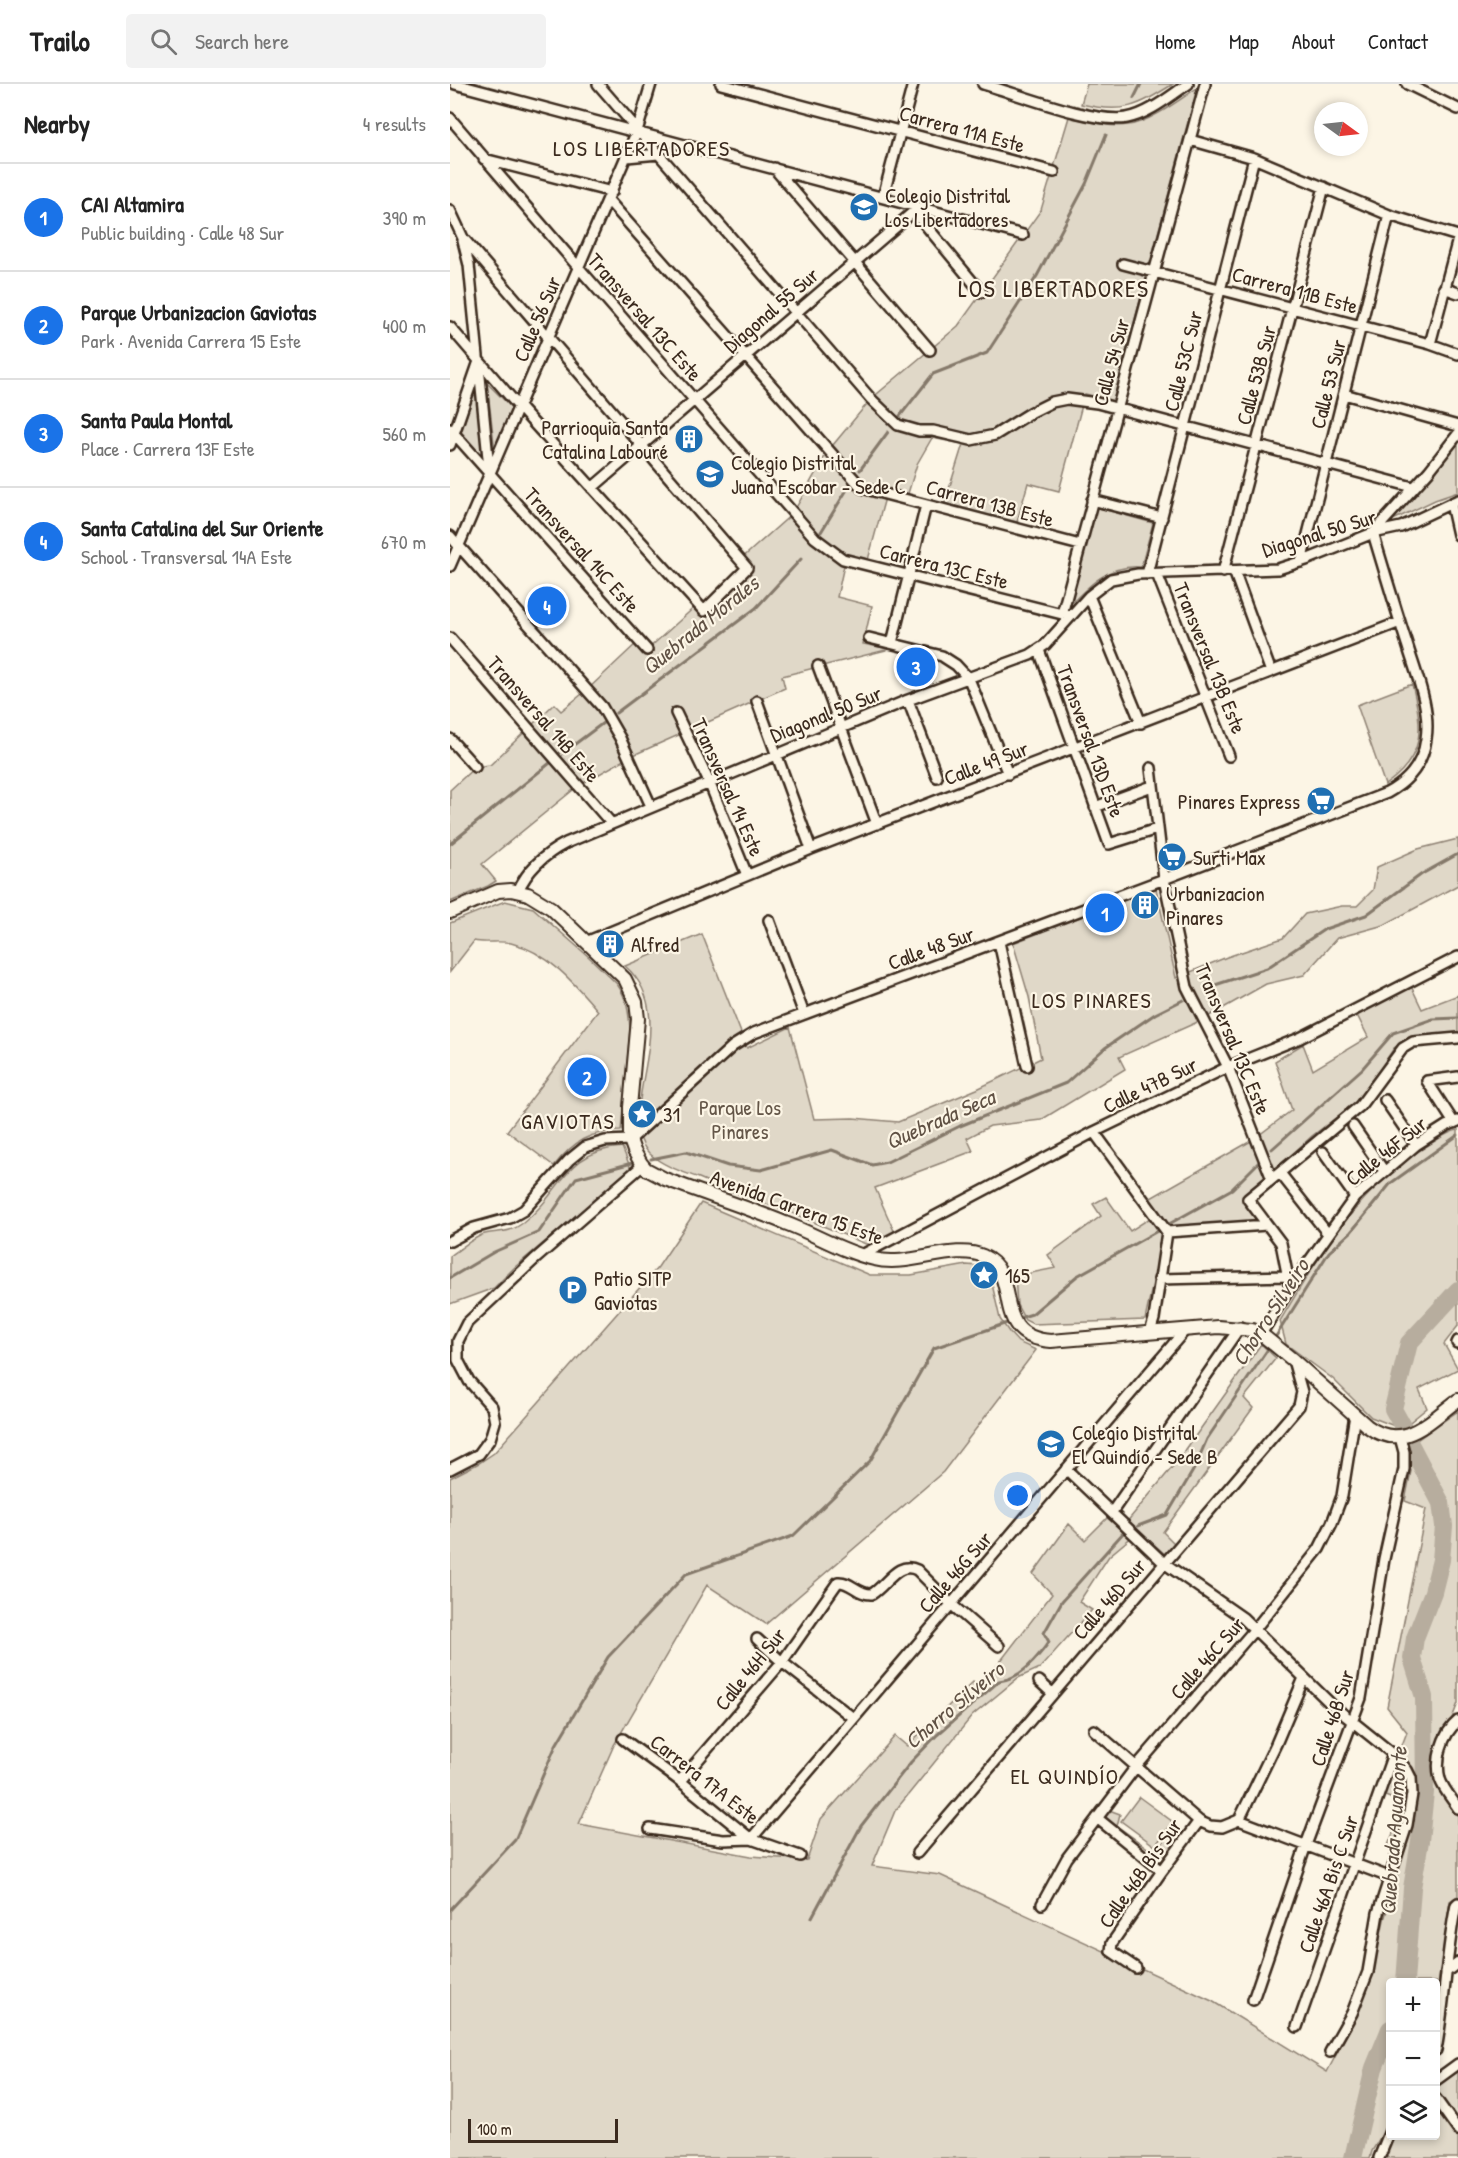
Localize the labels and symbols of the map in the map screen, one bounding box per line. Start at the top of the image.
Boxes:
street label: Carrera 11A Este [896,98,1028,160]
north arrow [1314,102,1368,156]
district label: LOS LIBERTADORES [553,133,731,163]
place label: Colegio Distrital Los Libertadores [885,181,1010,234]
school or university icon: Colegio Distrital Los Libertadores [848,191,880,223]
street label: Transversal 13C Este [581,246,709,388]
street label: Carrera 11B Este [1229,259,1361,321]
street label: Diagonal 55 Sur [717,260,825,360]
street label: Calle 56 Sur [506,272,568,366]
district label: LOS LIBERTADORES [958,272,1150,304]
street label: Calle 53C Sur [1157,308,1209,414]
street label: Calle 54 Sur [1085,315,1137,409]
street label: Calle 53B Sur [1229,322,1283,428]
street label: Calle 53 Sur [1303,336,1353,432]
place label: Parrioquia Santa Catalina Labouré [542,413,668,466]
building icon: Parrioquia Santa Catalina Labouré [673,423,705,455]
place label: Colegio Distrital Juana Escobar - Sede C [731,448,906,501]
school or university icon: Colegio Distrital Juana Escobar - Sede C [694,458,726,490]
street label: Carrera 13B Este [923,472,1057,534]
street label: Transversal 14C Este [519,482,645,618]
street label: Diagonal 50 Sur [1258,502,1380,564]
street label: Carrera 13C Este [877,536,1011,596]
water label: Quebrada Morales [635,567,767,682]
street label: Transversal 13B Este [1166,578,1254,738]
pin: 4 [528,584,566,628]
pin: 3 [896,644,936,690]
street label: Transversal 14B Este [481,649,607,789]
street label: Transversal 13D Este [1050,661,1132,821]
street label: Diagonal 50 Sur [766,678,886,750]
street label: Transversal 14 Este [685,713,771,861]
street label: Calle 49 Sur [939,734,1033,792]
supermarket icon: Pinares Express [1305,785,1337,817]
place label: Pinares Express [1178,787,1300,816]
supermarket icon: Surti Max [1156,841,1188,873]
place label: Surti Max [1193,843,1266,872]
place label: Urbanizacion Pinares [1166,879,1265,932]
building icon: Urbanizacion Pinares [1129,889,1161,921]
pin: 1 [1086,890,1124,936]
street label: Calle 48 Sur [884,919,978,977]
building icon: Alfred [594,928,626,960]
place label: Alfred [631,930,679,959]
street label: Transversal 13C Este [1188,959,1278,1119]
district label: LOS PINARES [1032,985,1152,1015]
street label: Calle 47B Sur [1098,1050,1202,1120]
pin: 2 [568,1054,606,1100]
water label: Quebrada Seca [881,1081,1001,1156]
park label: Parque Los Pinares [699,1093,781,1146]
place icon: 31 [626,1098,658,1130]
place label: 31 [663,1100,680,1129]
district label: GAVIOTAS [521,1106,615,1136]
street label: Calle 46F Sur [1339,1109,1433,1193]
street label: Avenida Carrera 15 Este [706,1162,888,1252]
water label: Chorro Silveiro [1224,1251,1317,1371]
place icon: 165 [968,1259,1000,1291]
place label: 165 [1005,1261,1030,1290]
place label: Patio SITP Gaviotas [594,1264,672,1317]
parking icon: Patio SITP Gaviotas [557,1274,589,1306]
place label: Colegio Distrital El Quindío - Sede B [1072,1418,1218,1471]
school or university icon: Colegio Distrital El Quindío - Sede B [1035,1428,1067,1460]
your location [1003,1481,1032,1510]
street label: Calle 46G Sur [911,1525,999,1619]
street label: Calle 46D Sur [1066,1552,1152,1646]
street label: Calle 46C Sur [1163,1610,1251,1706]
street label: Calle 46H Sur [708,1621,792,1717]
water label: Chorro Silveiro [898,1653,1012,1756]
street label: Calle 46B Sur [1303,1666,1361,1770]
street label: Carrera 17A Este [644,1727,766,1831]
water label: Quebrada Aguamonte [1372,1745,1414,1916]
district label: EL QUINDÍO [1010,1761,1120,1791]
street label: Calle 46A Bis C Sur [1291,1811,1365,1957]
street label: Calle 46B Bis Sur [1091,1812,1189,1934]
scale bar [468,2116,618,2144]

